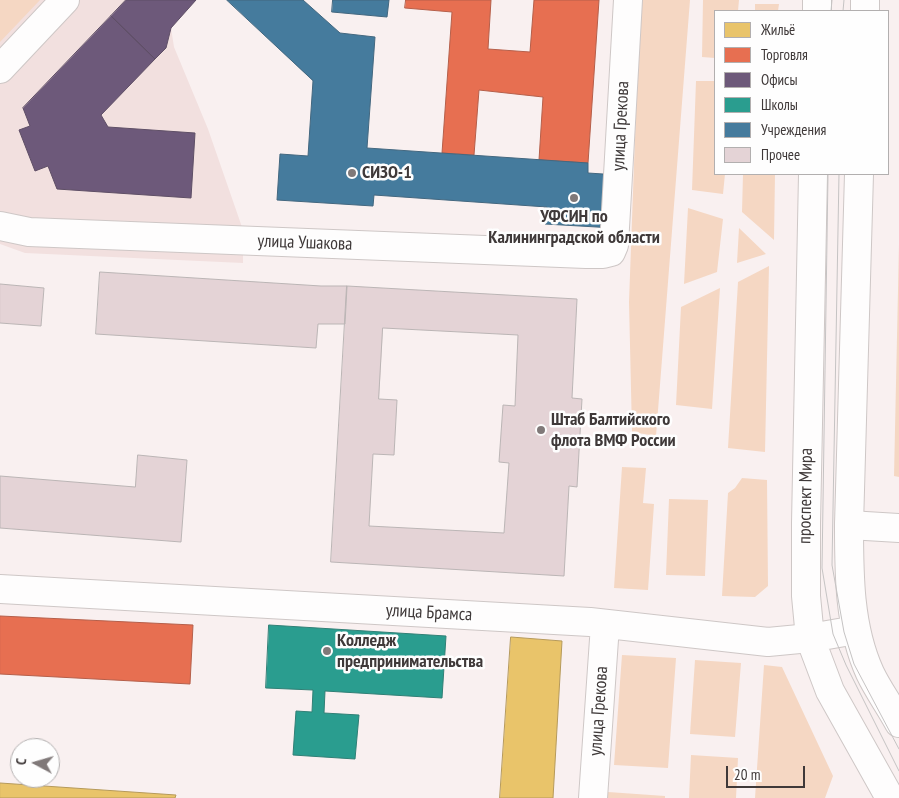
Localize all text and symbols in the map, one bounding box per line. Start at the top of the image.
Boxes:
legend [714,10,889,175]
text: Жильё [761,20,795,39]
text: Торговля [761,45,808,64]
text: Офисы [761,70,797,89]
street label: улица Грекова [608,81,634,171]
text: Школы [761,95,798,114]
text: Учреждения [761,120,826,139]
text: Прочее [761,145,800,164]
place label: СИЗО-1 [362,162,412,184]
marker: СИЗО-1 [346,167,358,179]
marker: УФСИН по Калининградской области [568,192,580,204]
place label: УФСИН по Калининградской области [488,206,660,248]
street label: улица Ушакова [257,231,353,255]
place label: Штаб Балтийского флота ВМФ России [551,409,676,452]
marker: Штаб Балтийского флота ВМФ России [535,424,547,436]
street label: проспект Мира [794,448,818,544]
street label: улица Брамса [385,600,473,626]
place label: Колледж предпринимательства [337,630,483,672]
marker: Колледж предпринимательства [321,645,333,657]
street label: улица Грекова [585,665,613,757]
north arrow [10,738,60,788]
scale bar [729,756,808,788]
text: С [12,757,30,766]
text: 20 m [734,765,760,784]

